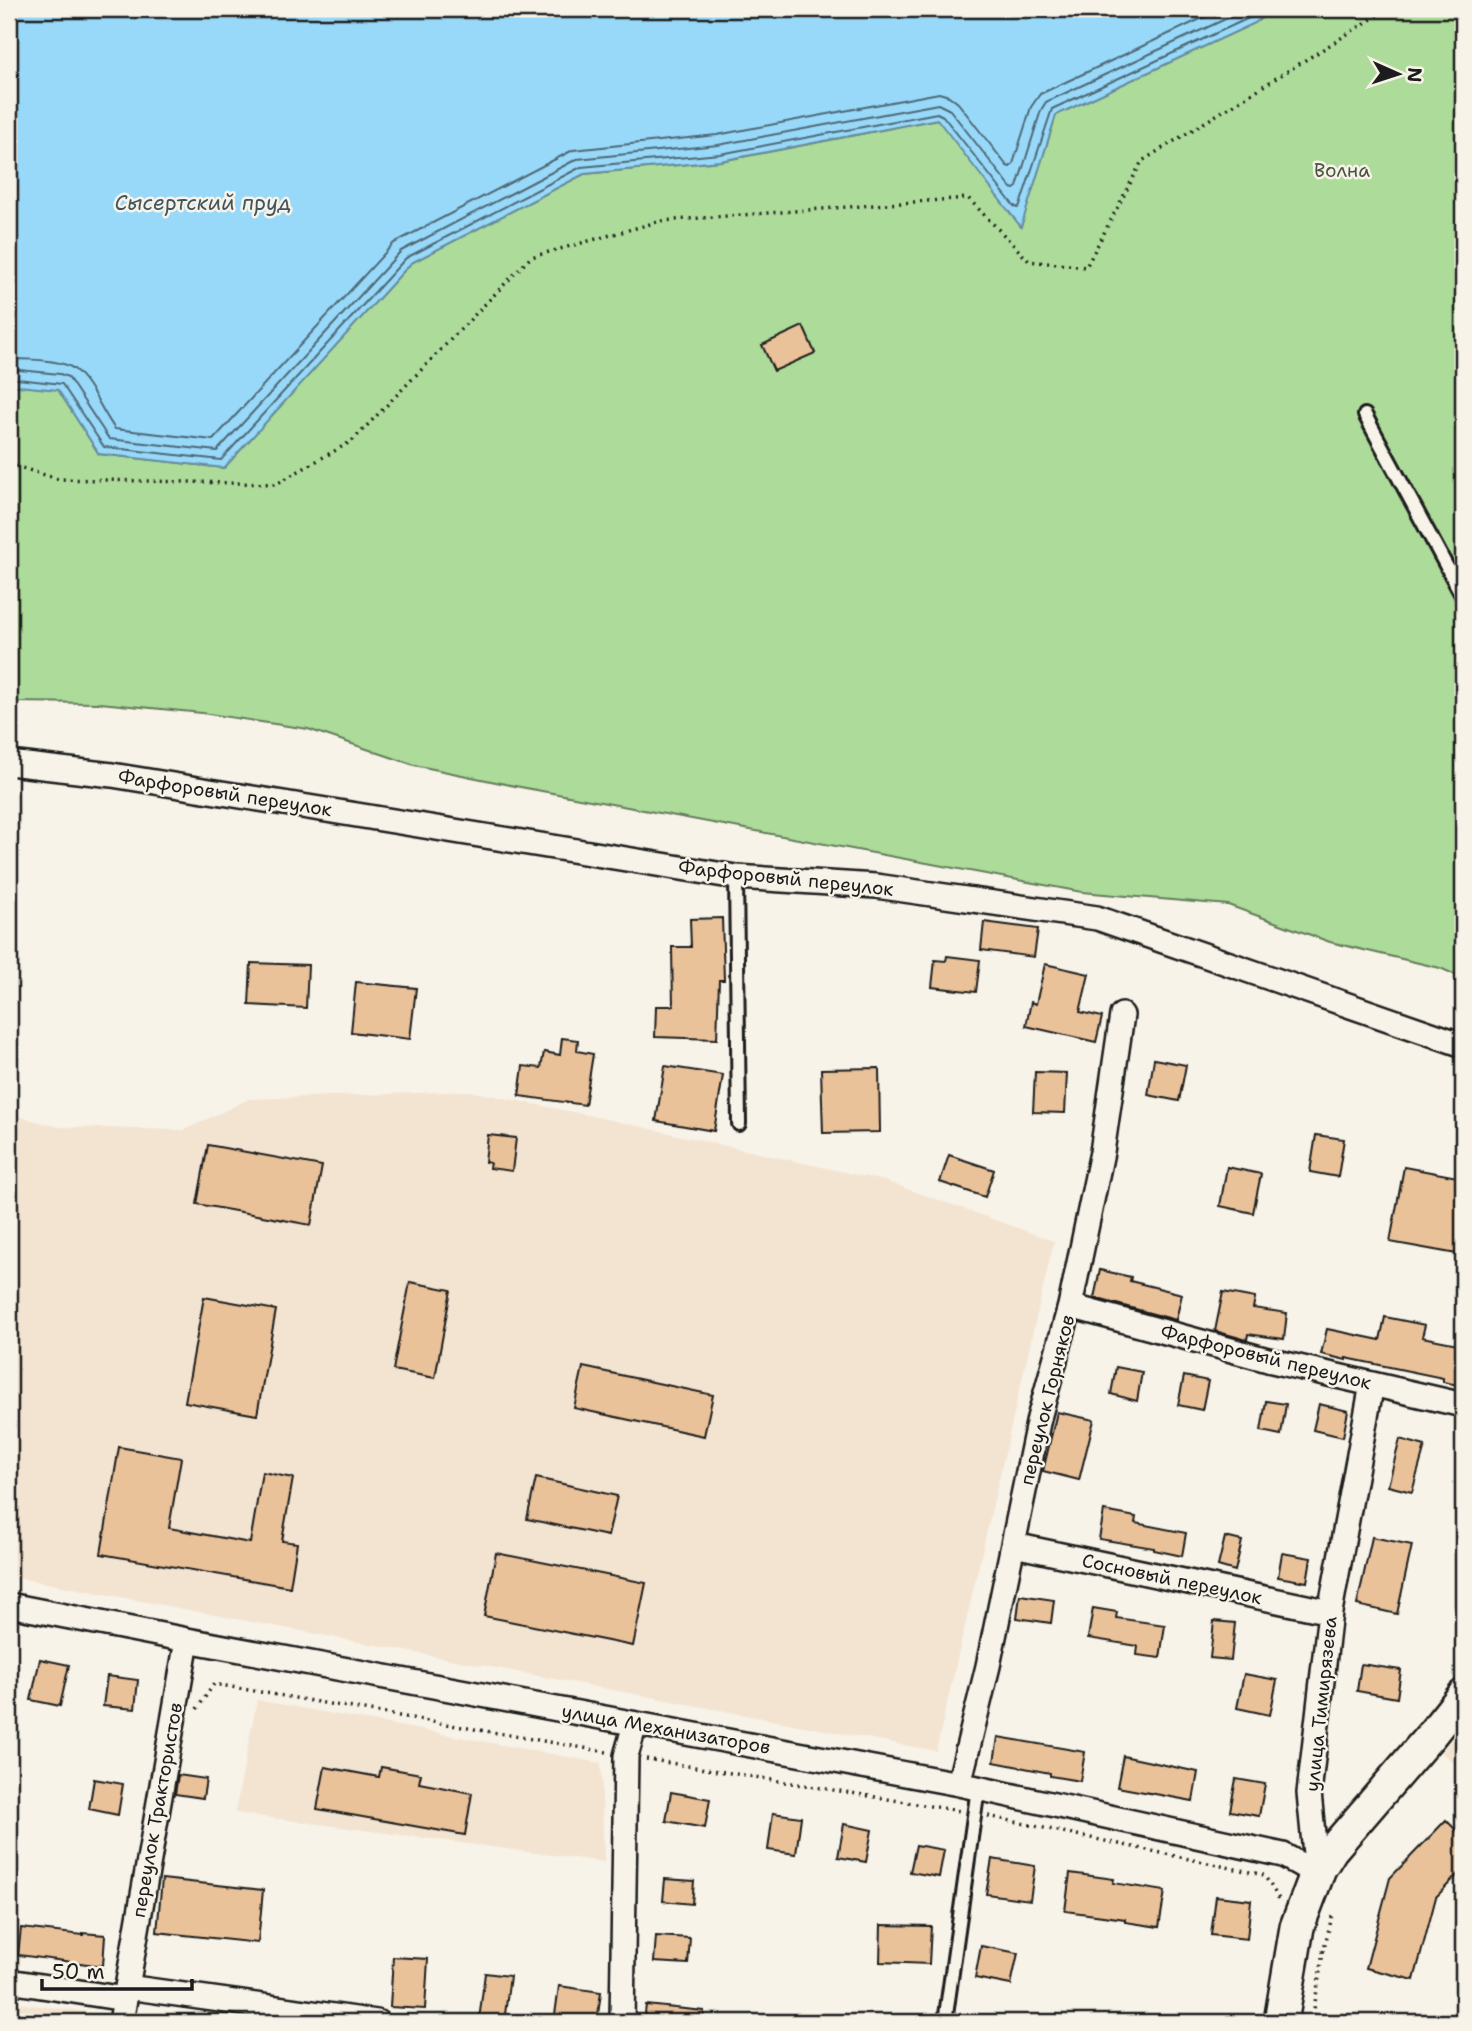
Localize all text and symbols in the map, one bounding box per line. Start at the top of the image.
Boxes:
north arrow [1364,38,1434,108]
text: N [1402,67,1427,83]
park label: Волна [1314,158,1370,183]
water label: Сысертский пруд [115,189,291,217]
street label: Фарфоровый переулок [116,764,334,822]
street label: Фарфоровый переулок [677,854,895,902]
street label: переулок Горняков [1014,1312,1080,1488]
street label: Фарфоровый переулок [1158,1319,1374,1395]
street label: Сосновый переулок [1080,1548,1264,1610]
street label: улица Тимирязева [1299,1615,1343,1793]
street label: улица Механизаторов [560,1698,772,1760]
street label: переулок Трактористов [126,1701,188,1919]
scale bar [42,1947,192,1991]
text: 50 m [52,1958,105,1986]

